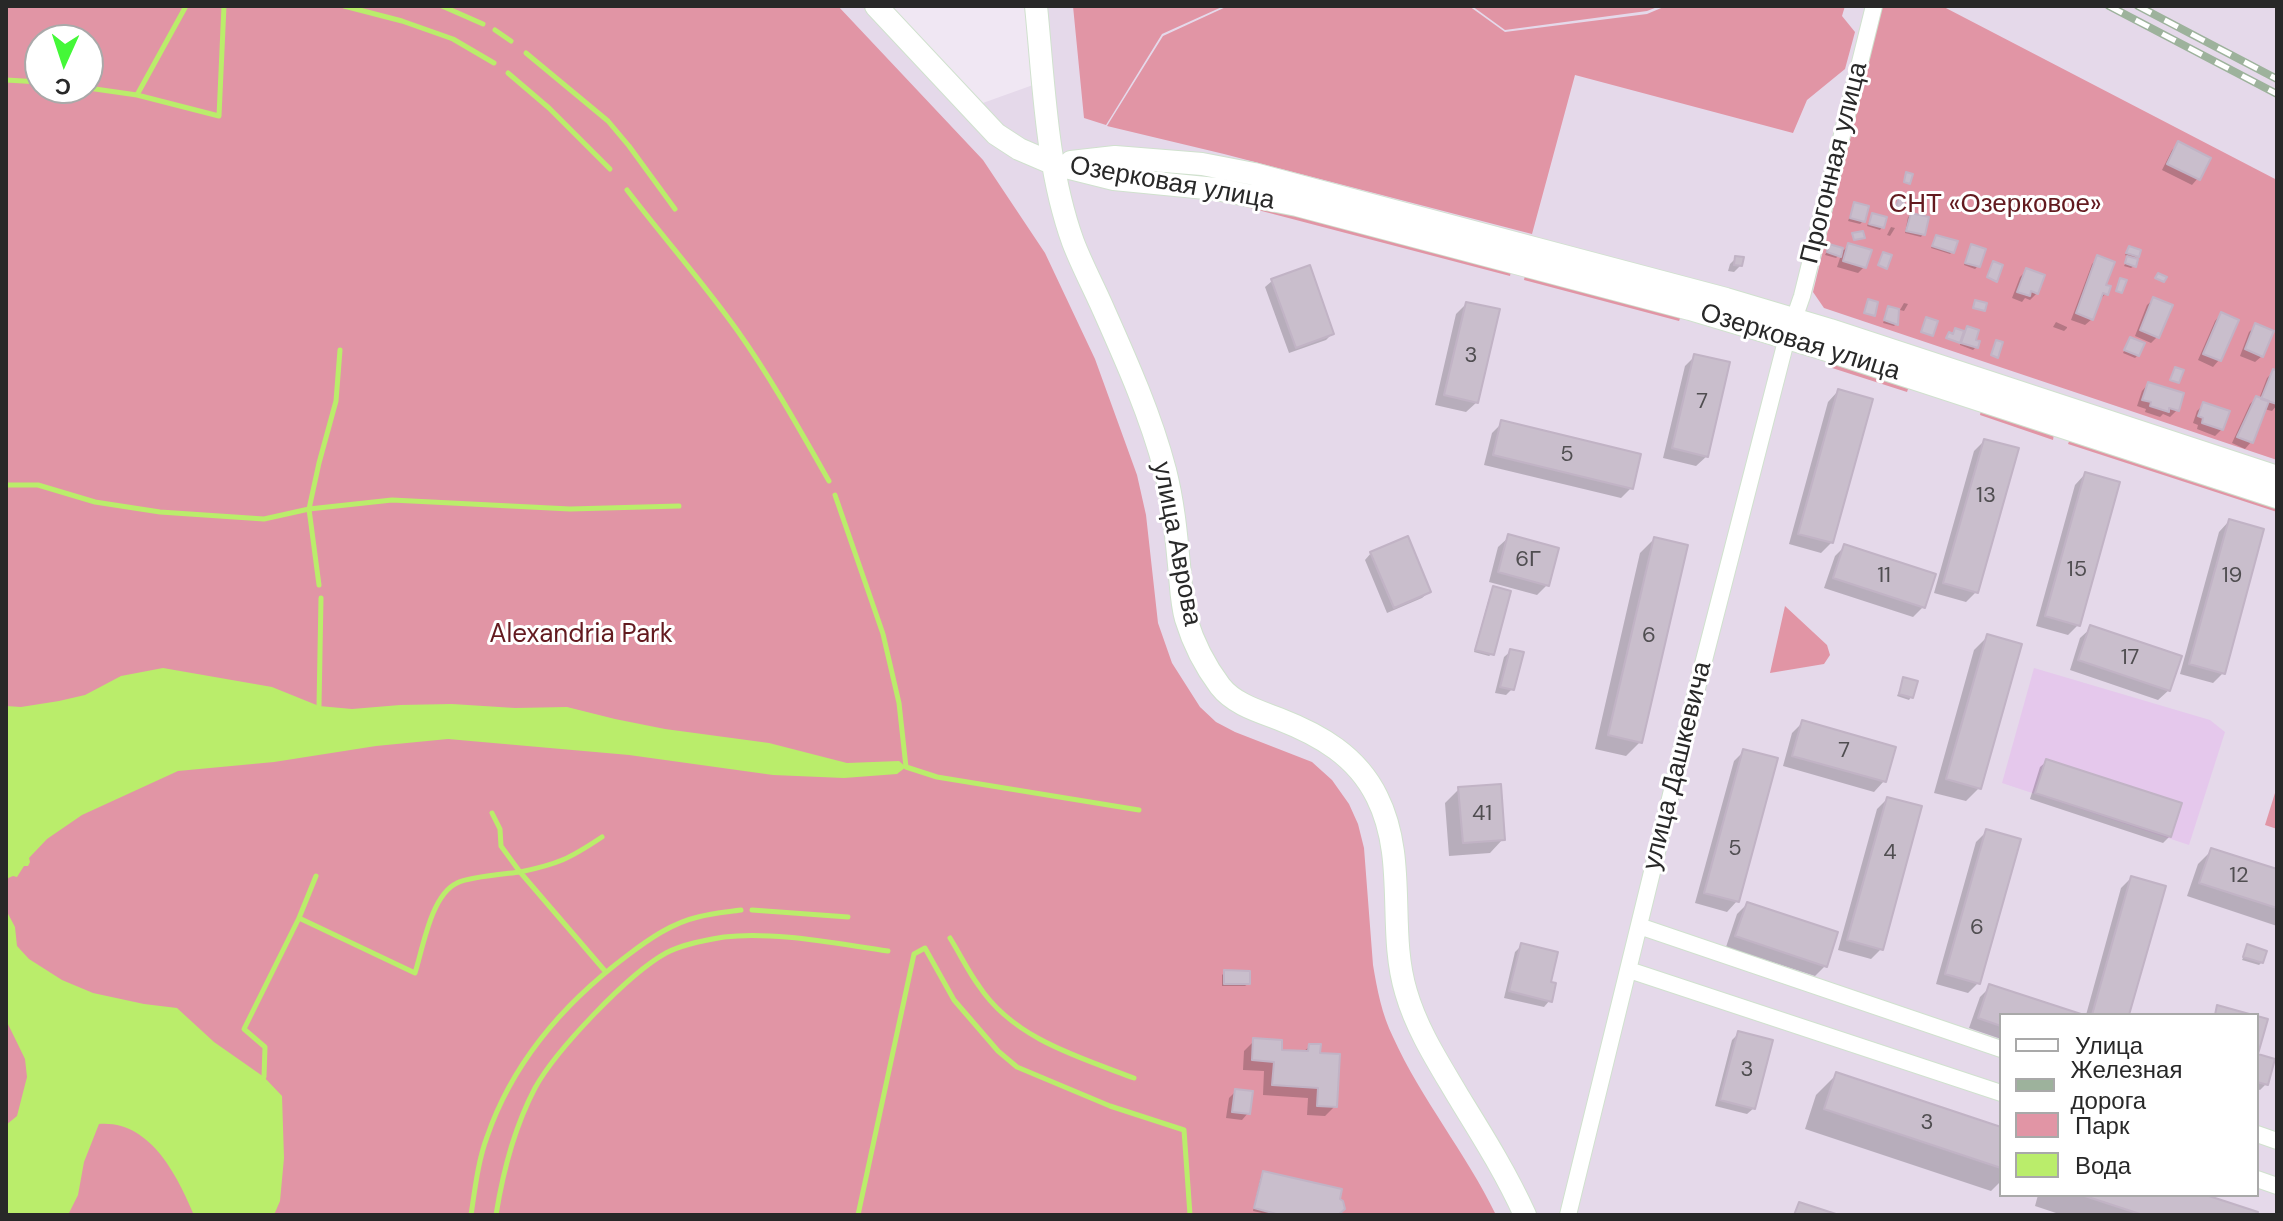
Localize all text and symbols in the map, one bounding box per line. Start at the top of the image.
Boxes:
north arrow [24,24,104,104]
street label: Прогонная улица [1795,59,1875,267]
text: С [54,72,72,101]
street label: Озерковая улица [1067,151,1277,217]
park label: СНТ «Озерковое» [1888,189,2102,221]
street label: Озерковая улица [1696,298,1904,388]
house number: 3 [1464,343,1478,369]
house number: 7 [1696,389,1708,415]
house number: 5 [1560,442,1574,468]
street label: улица Аврова [1145,459,1207,629]
house number: 13 [1976,483,1996,509]
house number: 6Г [1515,547,1541,573]
house number: 15 [2067,557,2087,583]
house number: 11 [1877,563,1891,589]
house number: 19 [2222,563,2242,589]
park label: Alexandria Park [489,619,673,651]
house number: 6 [1642,623,1656,649]
house number: 17 [2121,645,2139,671]
street label: улица Дашкевича [1637,659,1719,873]
house number: 7 [1838,738,1850,764]
house number: 41 [1472,801,1492,827]
house number: 5 [1728,836,1742,862]
house number: 4 [1883,840,1897,866]
house number: 12 [2229,863,2249,889]
house number: 6 [1970,915,1984,941]
legend [1999,1013,2259,1197]
text: Улица [2075,1030,2143,1061]
text: Железная дорога [2071,1054,2182,1116]
house number: 3 [1740,1057,1754,1083]
house number: 3 [1920,1110,1934,1136]
text: Парк [2075,1110,2129,1141]
text: Вода [2075,1150,2131,1181]

